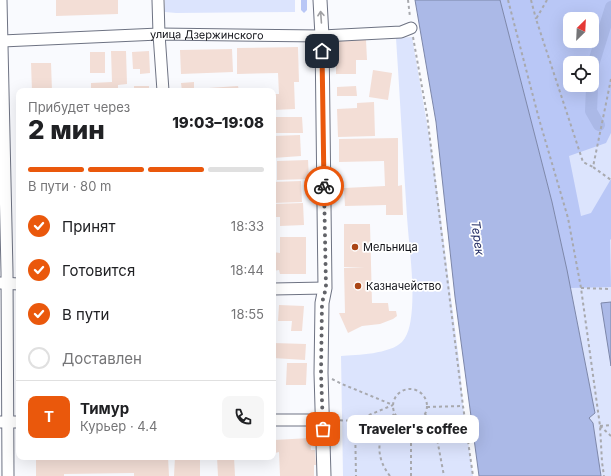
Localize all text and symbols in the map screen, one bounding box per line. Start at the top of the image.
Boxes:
one-way arrow [318,11,325,24]
north arrow [563,12,599,48]
map controls [563,12,599,92]
street label: улица Дзержинского [150,27,264,42]
pin [305,34,339,68]
icon: home [311,40,333,62]
button: locate [563,56,599,92]
text: Прибудет через [28,99,130,115]
text: 19:03–19:08 [172,113,264,132]
text: 2 мин [28,114,105,145]
courier [304,166,344,206]
icon: bike [313,175,335,197]
text: В пути · 80 m [28,178,111,194]
icon: check [28,215,50,237]
text: Принят [62,217,115,236]
text: 18:33 [231,218,264,234]
water label: Терек [468,220,488,257]
place label: Мельница [363,240,418,254]
marker: Мельница [350,242,360,252]
icon: check [28,259,50,281]
text: Готовится [62,261,135,280]
text: 18:44 [230,262,264,278]
place label: Казначейство [366,279,442,293]
marker: Казначейство [353,281,363,291]
icon: check [28,303,50,325]
text: В пути [62,305,109,324]
text: 18:55 [231,306,264,322]
text: Доставлен [62,349,142,368]
button: phone [222,396,264,438]
text: Тимур [80,399,129,418]
text: Т [44,407,54,426]
pin [306,412,340,446]
callout: Traveler's coffee [347,415,479,443]
text: Курьер · 4.4 [80,418,157,434]
icon: bag [312,418,334,440]
text: Traveler's coffee [358,421,468,437]

